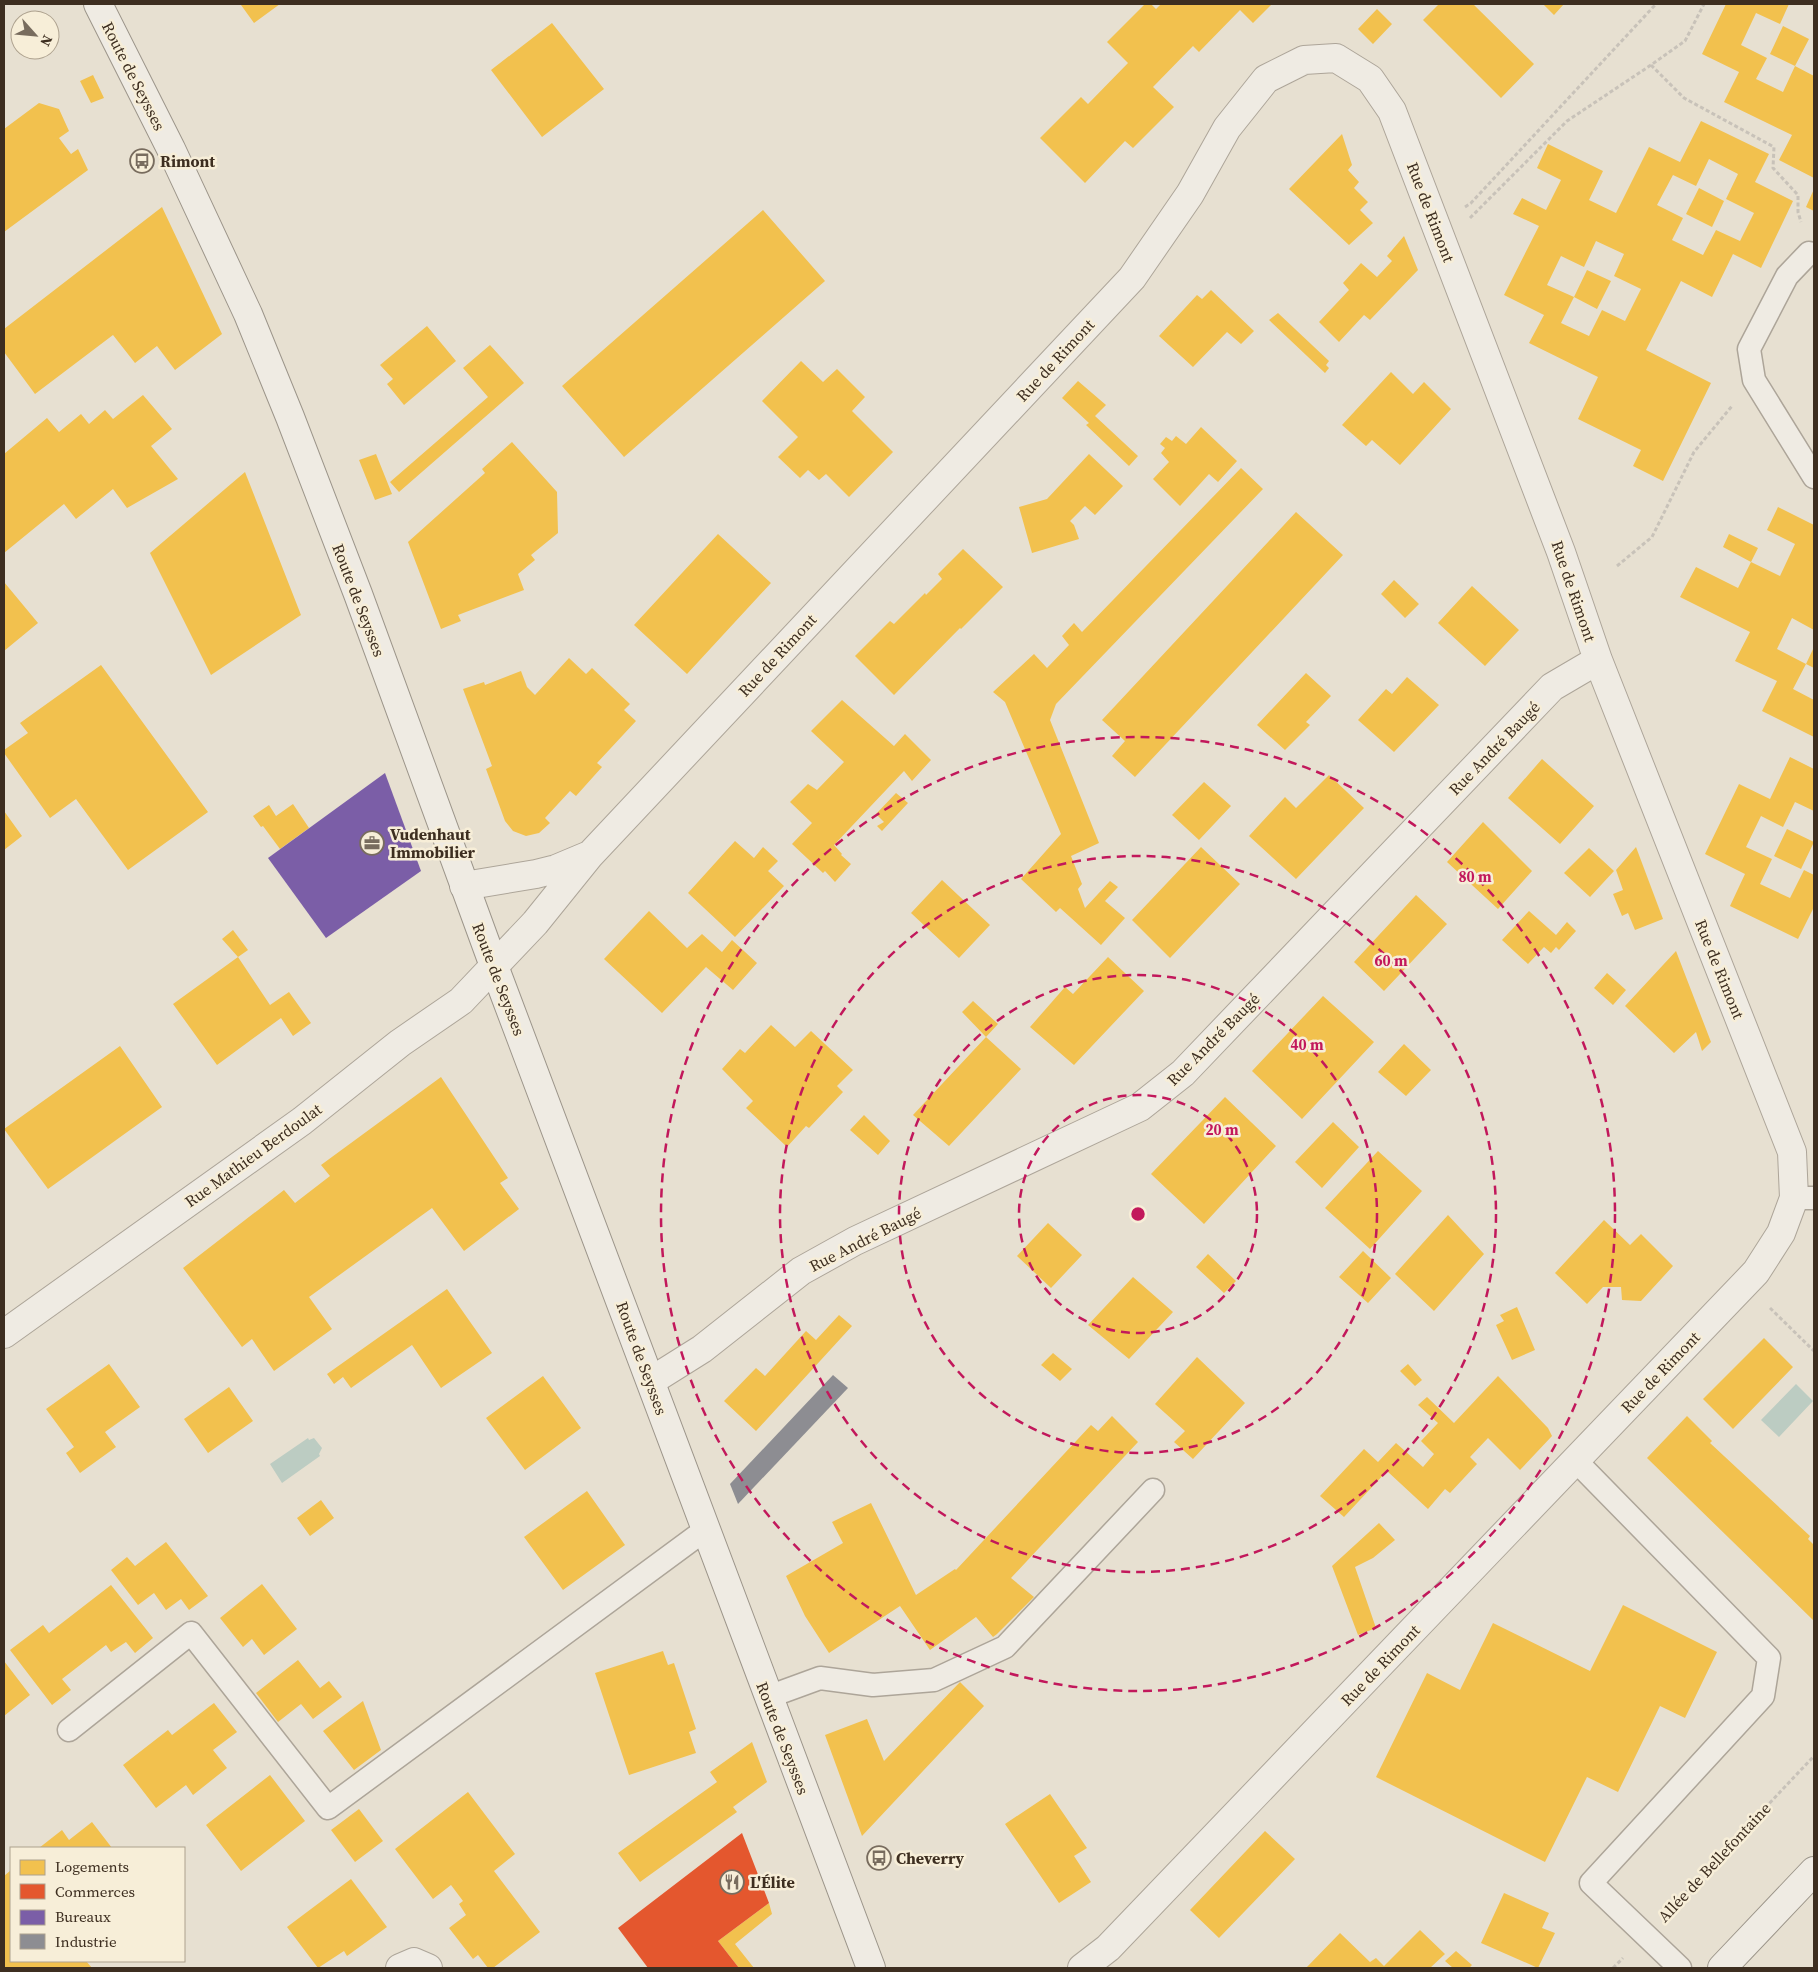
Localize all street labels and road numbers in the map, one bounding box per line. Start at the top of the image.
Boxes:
street label: Route de Seysses [97,18,171,134]
street label: Rue de Rimont [1402,159,1460,266]
street label: Rue de Rimont [1011,313,1100,406]
street label: Rue de Rimont [1546,538,1602,645]
street label: Route de Seysses [327,540,391,660]
street label: Rue de Rimont [733,608,822,701]
street label: Rue André Baugé [1443,696,1545,800]
street label: Rue de Rimont [1690,916,1750,1023]
street label: Route de Seysses [467,919,531,1039]
street label: Rue André Baugé [1162,988,1264,1090]
street label: Rue Mathieu Berdoulat [180,1097,327,1212]
street label: Rue André Baugé [805,1201,925,1277]
street label: Route de Seysses [611,1298,673,1418]
street label: Rue de Rimont [1615,1326,1705,1418]
street label: Rue de Rimont [1335,1619,1425,1711]
street label: Route de Seysses [751,1678,815,1798]
street label: Allée de Bellefontaine [1653,1797,1775,1927]

